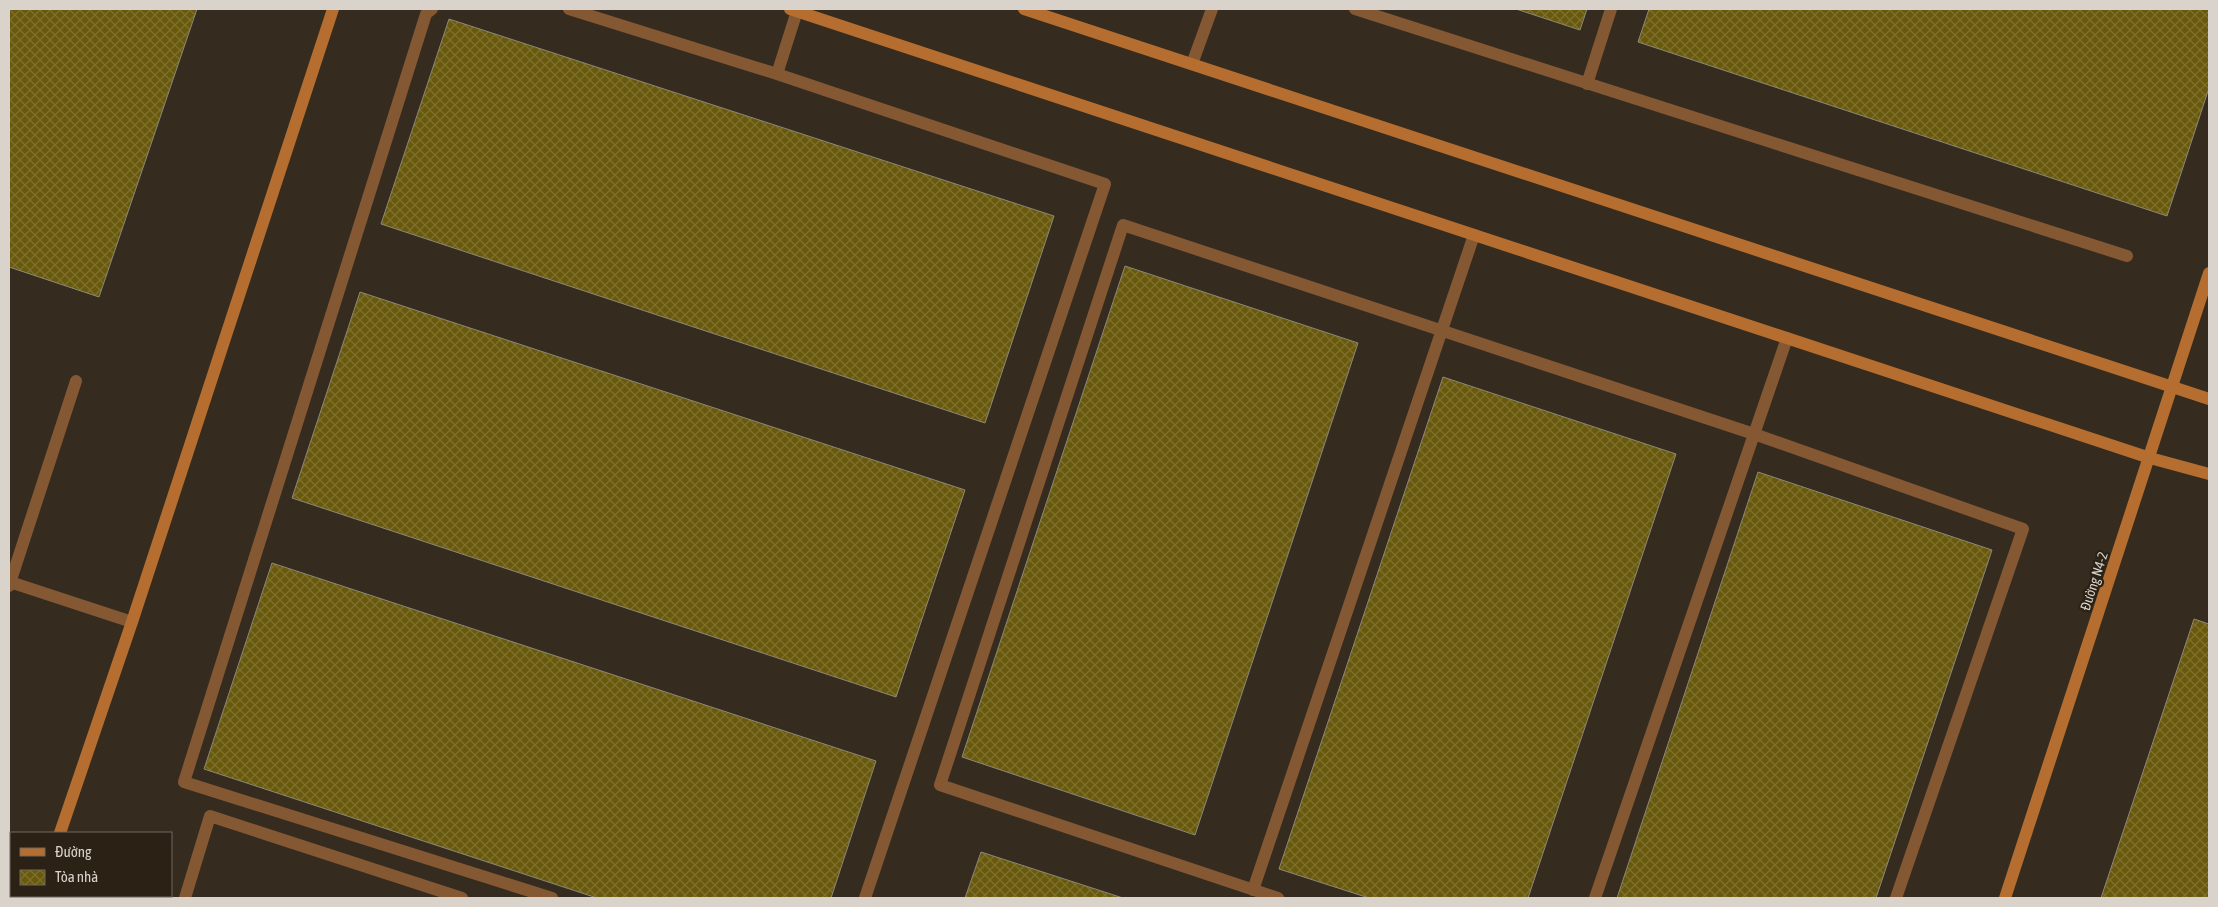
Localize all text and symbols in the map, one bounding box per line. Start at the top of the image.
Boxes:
street label: Đường N4-2 [2077,550,2111,612]
legend [10,832,172,897]
text: Đường [55,843,92,860]
text: Tòa nhà [55,868,98,885]

